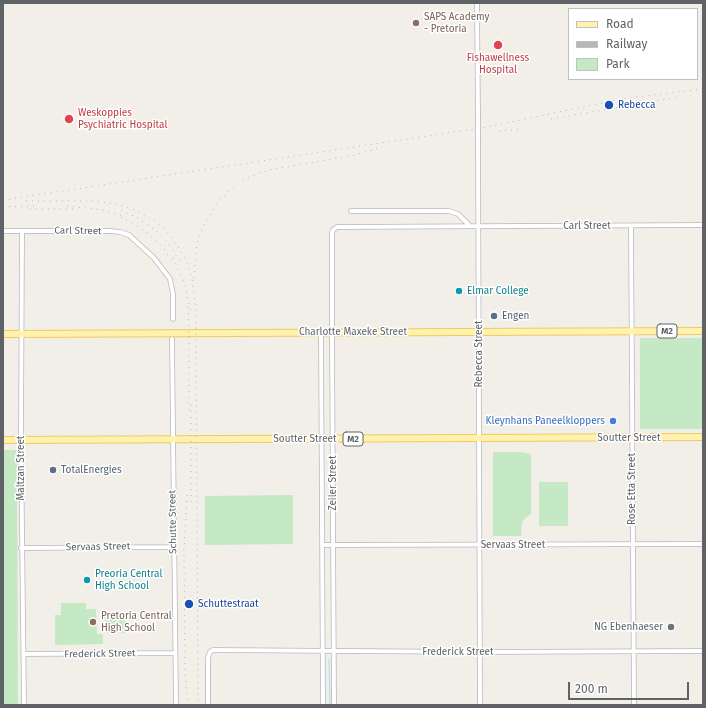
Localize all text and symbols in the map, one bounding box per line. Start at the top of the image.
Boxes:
legend [568,8,698,80]
place label: SAPS Academy - Pretoria [424,11,490,34]
text: Road [606,17,634,31]
marker: SAPS Academy - Pretoria [411,18,421,28]
text: Railway [606,37,647,51]
marker: Fishawellness Hospital [492,39,504,51]
place label: Fishawellness Hospital [467,52,529,76]
text: Park [606,57,630,71]
marker: Rebecca [603,99,615,111]
place label: Rebecca [618,99,655,111]
place label: Weskoppies Psychiatric Hospital [78,107,167,130]
marker: Weskoppies Psychiatric Hospital [63,113,75,125]
street label: Carl Street [563,220,611,232]
street label: Carl Street [54,225,102,237]
place label: Elmar College [467,285,529,297]
marker: Elmar College [454,286,464,296]
place label: Engen [502,310,529,322]
marker: Engen [489,311,499,321]
street label: Rebecca Street [473,320,485,388]
road number: M2 [657,324,677,338]
street label: Charlotte Maxeke Street [299,326,407,338]
place label: Kleynhans Paneelkloppers [486,415,605,427]
marker: Kleynhans Paneelkloppers [608,416,618,426]
road number: M2 [343,432,363,446]
street label: Soutter Street [597,432,661,444]
street label: Soutter Street [273,433,337,445]
street label: Maltzan Street [15,436,27,500]
street label: Rose Etta Street [626,453,638,525]
street label: Zeiler Street [327,455,339,511]
place label: TotalEnergies [61,464,122,476]
marker: TotalEnergies [48,465,58,475]
street label: Schutte Street [166,490,180,554]
street label: Servaas Street [481,539,545,551]
street label: Servaas Street [66,540,130,554]
place label: Preoria Central High School [95,568,162,592]
marker: Preoria Central High School [82,575,92,585]
marker: Schuttestraat [183,598,195,610]
place label: Schuttestraat [198,598,259,610]
place label: Pretoria Central High School [101,610,172,634]
marker: Pretoria Central High School [88,617,98,627]
place label: NG Ebenhaeser [594,621,663,633]
marker: NG Ebenhaeser [666,622,676,632]
street label: Frederick Street [422,646,494,658]
street label: Frederick Street [64,647,136,661]
scale bar [570,674,691,700]
text: 200 m [575,682,608,696]

